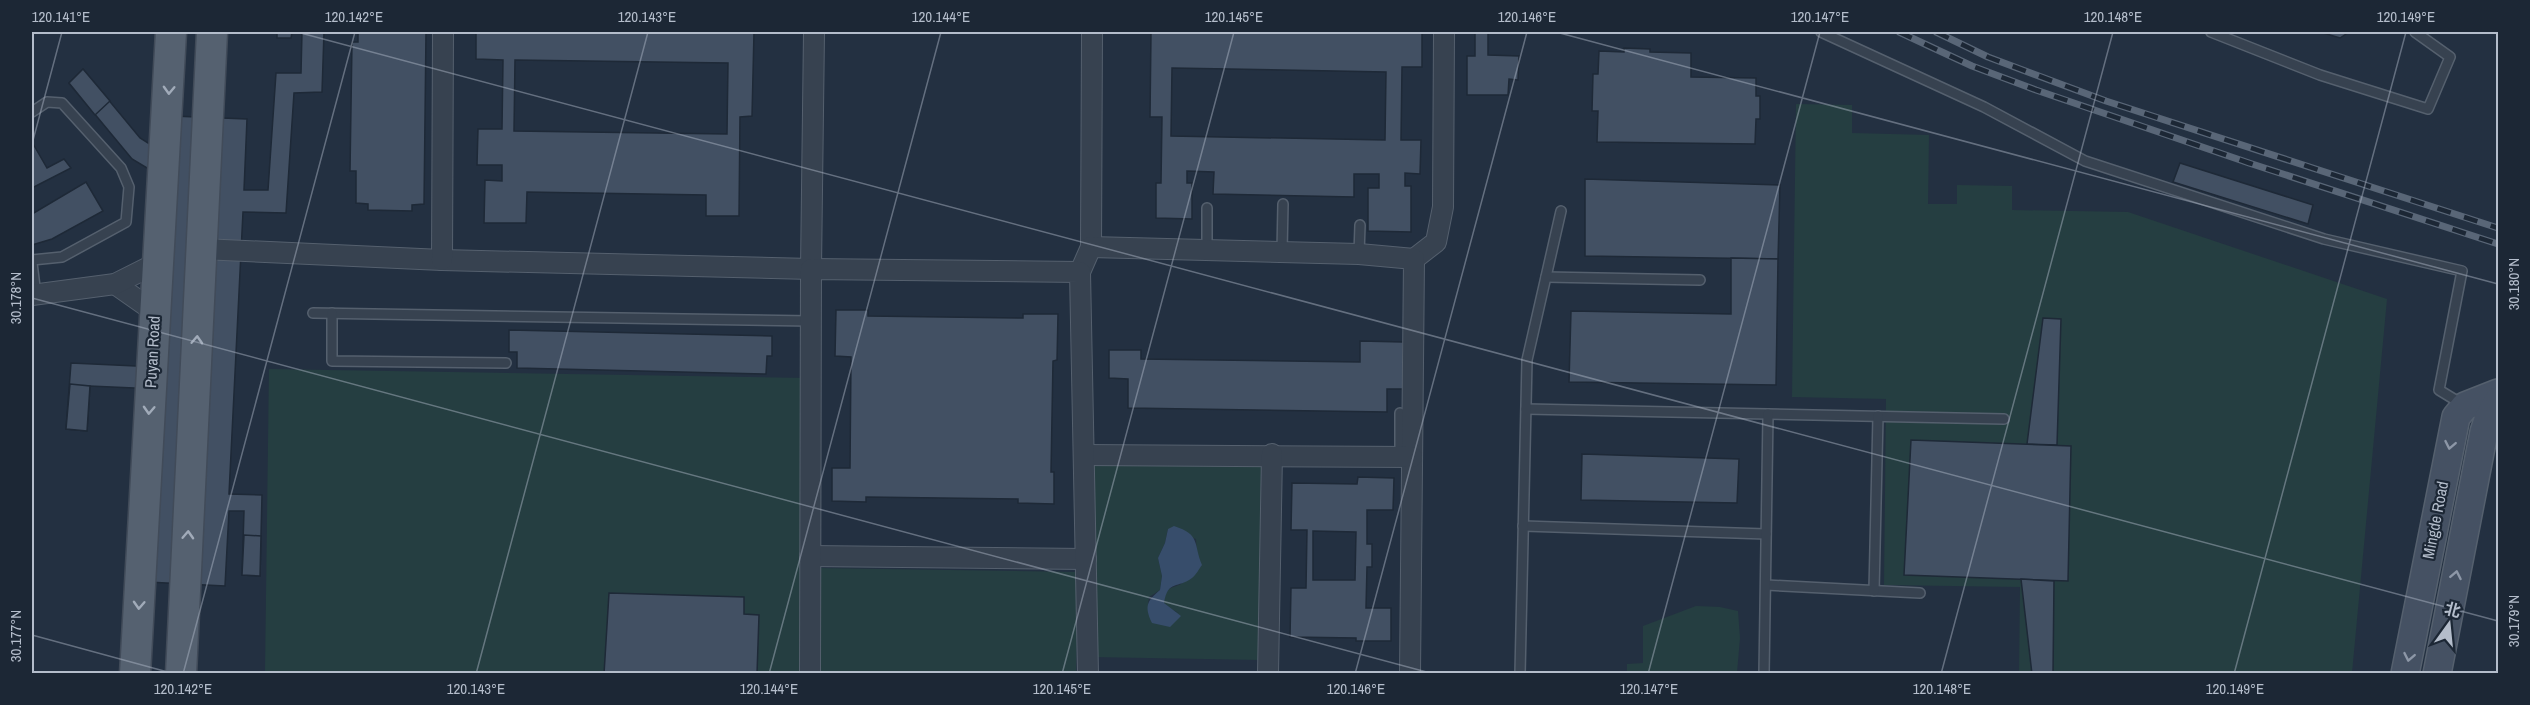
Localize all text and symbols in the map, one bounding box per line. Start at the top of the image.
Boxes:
text: 120.141°E [32,6,90,27]
text: 120.142°E [325,6,383,27]
text: 120.143°E [618,6,676,27]
text: 120.144°E [912,6,970,27]
text: 120.145°E [1205,6,1263,27]
text: 120.146°E [1498,6,1556,27]
text: 120.147°E [1791,6,1849,27]
text: 120.148°E [2084,6,2142,27]
text: 120.149°E [2377,6,2435,27]
one-way arrow [163,85,175,94]
text: 30.180°N [2503,258,2524,310]
text: 30.178°N [5,272,26,324]
street label: Puyan Road [139,315,165,389]
one-way arrow [191,336,204,345]
one-way arrow [143,406,156,415]
one-way arrow [2444,440,2457,450]
street label: Mingde Road [2417,479,2453,561]
one-way arrow [181,530,194,539]
one-way arrow [2449,570,2462,580]
north arrow [2419,594,2479,654]
text: 30.179°N [2503,595,2524,647]
text: 北 [2442,597,2463,622]
one-way arrow [132,601,145,610]
text: 30.177°N [5,610,26,662]
one-way arrow [2403,652,2416,662]
text: 120.142°E [154,678,212,699]
text: 120.143°E [447,678,505,699]
text: 120.144°E [740,678,798,699]
text: 120.145°E [1033,678,1091,699]
text: 120.146°E [1327,678,1385,699]
text: 120.147°E [1620,678,1678,699]
text: 120.148°E [1913,678,1971,699]
text: 120.149°E [2206,678,2264,699]

